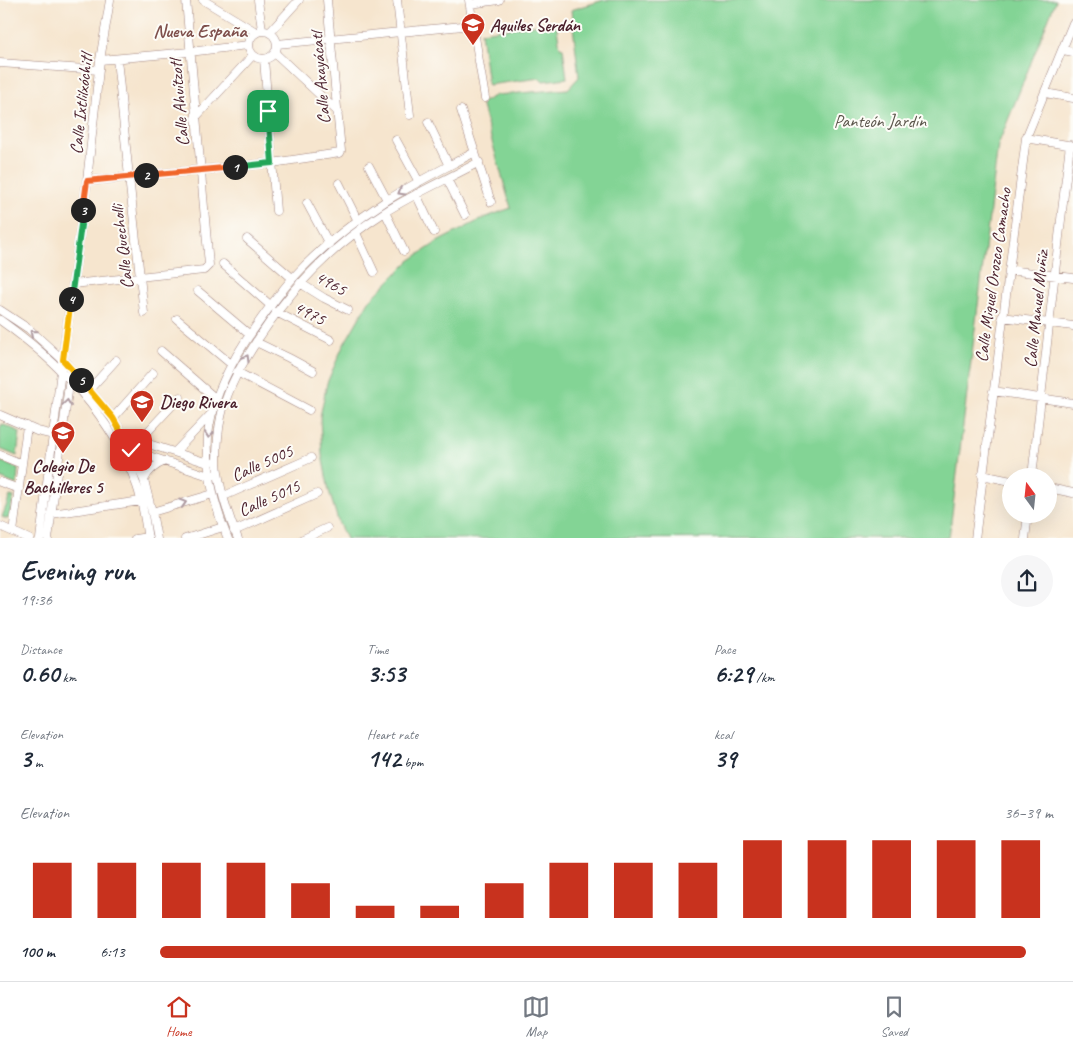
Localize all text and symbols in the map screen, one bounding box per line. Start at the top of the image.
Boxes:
school or university icon: Aquiles Serdán [460,12,486,46]
place label: Aquiles Serdán [490,14,581,36]
district label: Nueva España [153,19,248,43]
street label: Calle Axayácatl [305,28,335,125]
street label: Calle Ixtlilxóchitl [65,50,98,155]
street label: Calle Ahuítzotl [164,56,194,147]
pin [247,90,289,132]
icon: arrive [254,97,282,125]
park label: Panteón Jardín [834,110,927,132]
pin: 1 [222,154,248,180]
text: 1 [232,159,239,176]
pin: 2 [134,162,158,188]
text: 2 [143,167,150,184]
one-way arrow [398,185,407,195]
street label: Calle Miguel Orozco Camacho [970,185,1016,363]
pin: 3 [70,198,96,222]
street label: Calle Quecholli [106,201,138,290]
text: 3 [80,202,87,219]
street label: Calle Manuel Muñiz [1019,247,1053,369]
street label: 4965 [311,266,351,301]
pin: 4 [58,286,84,312]
text: 4 [68,291,75,308]
street label: 4975 [291,296,330,331]
one-way arrow [30,330,39,339]
one-way arrow [239,355,249,364]
pin: 5 [68,368,94,392]
text: 5 [78,372,85,389]
school or university icon: Diego Rivera [129,389,155,423]
place label: Diego Rivera [160,391,238,413]
one-way arrow [61,399,71,408]
school or university icon: Colegio De Bachilleres 5 [50,420,76,454]
pin [110,429,152,471]
one-way arrow [204,432,215,440]
icon: check [117,436,145,464]
street label: Calle 5005 [228,439,297,486]
place label: Colegio De Bachilleres 5 [23,455,105,498]
north arrow [1002,468,1058,522]
map controls [1002,468,1057,523]
street label: Calle 5015 [235,474,304,521]
one-way arrow [178,498,186,508]
text: Evening run [20,553,135,588]
button: share [1001,555,1053,607]
text: 19:36 [20,590,52,610]
text: Distance [20,641,62,658]
text: Time [367,641,388,658]
text: Pace [714,641,736,658]
text: 0.60 [20,658,59,690]
text: 3:53 [367,658,405,690]
text: 6:29 [714,658,753,690]
text: km [59,669,76,686]
text: /km [753,669,775,686]
text: Elevation [20,726,63,743]
text: Heart rate [367,726,418,743]
text: kcal [714,726,733,743]
text: 3 [20,743,31,775]
text: 142 [367,743,401,775]
text: 39 [714,743,736,775]
text: m [31,754,43,771]
text: bpm [401,754,423,771]
text: Elevation [20,803,69,823]
text: 36–39 m [1004,803,1053,823]
text: 100 m [20,942,55,962]
text: 6:13 [100,942,125,962]
tab: Home [165,993,193,1040]
tab: Map [522,993,550,1040]
tab: Saved [880,993,908,1040]

